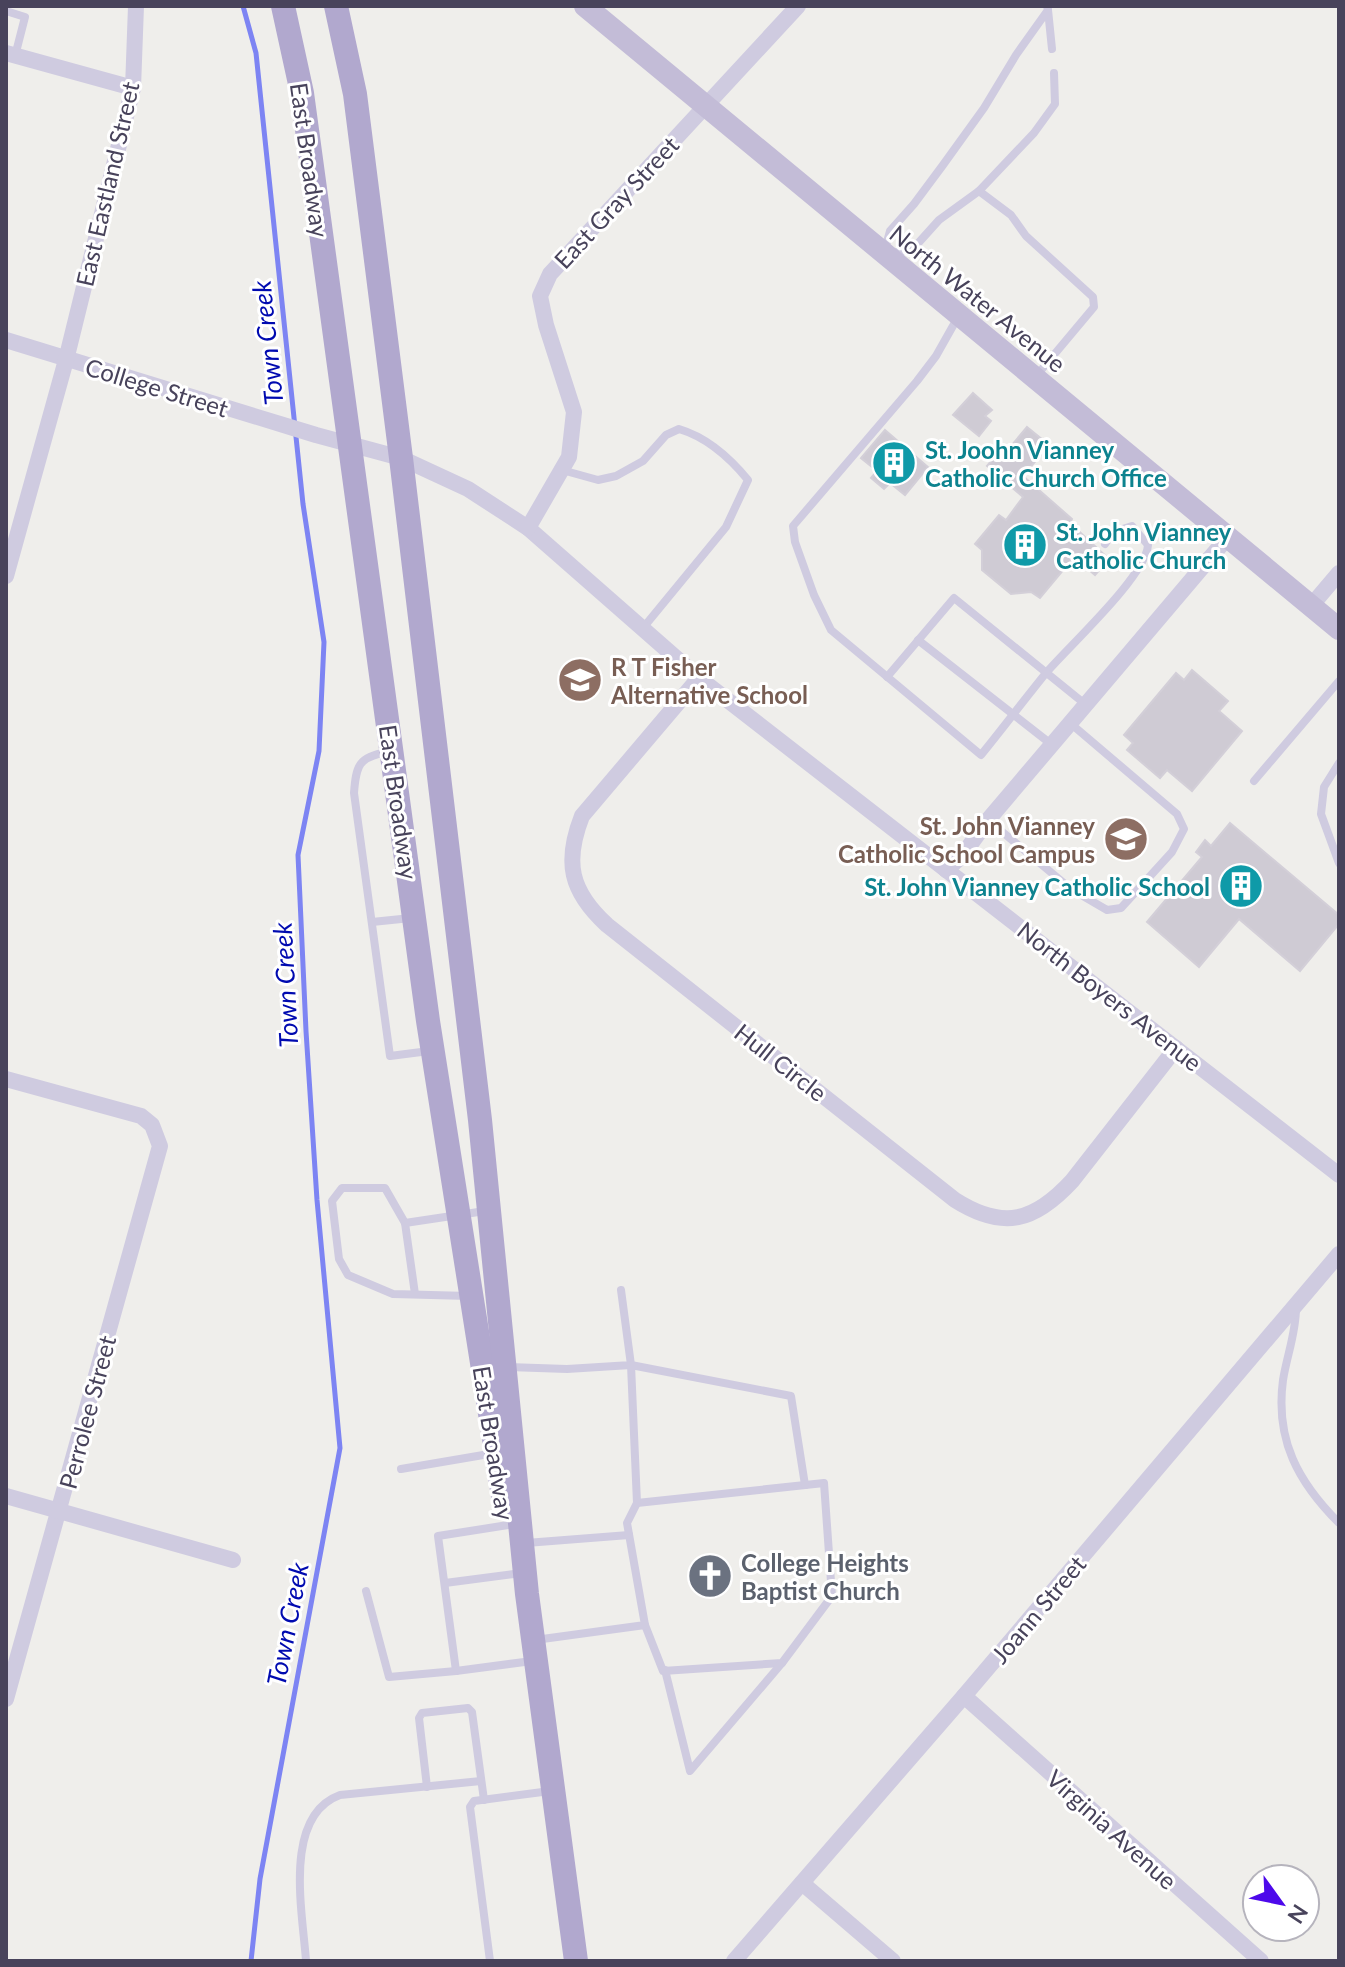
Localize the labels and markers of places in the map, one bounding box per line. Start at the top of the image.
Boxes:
place label: St. Joohn Vianney Catholic Church Office [925,435,1167,492]
building icon: St. Joohn Vianney Catholic Church Office [870,439,918,487]
place label: St. John Vianney Catholic Church [1056,517,1232,574]
building icon: St. John Vianney Catholic Church [1001,521,1049,569]
place label: R T Fisher Alternative School [610,652,808,709]
school or university icon: R T Fisher Alternative School [556,656,604,704]
place label: St. John Vianney Catholic School Campus [838,811,1095,868]
school or university icon: St. John Vianney Catholic School Campus [1102,815,1150,863]
building icon: St. John Vianney Catholic School [1217,862,1265,910]
place label: St. John Vianney Catholic School [864,872,1210,901]
place label: College Heights Baptist Church [741,1548,909,1605]
church icon: College Heights Baptist Church [686,1552,734,1600]

